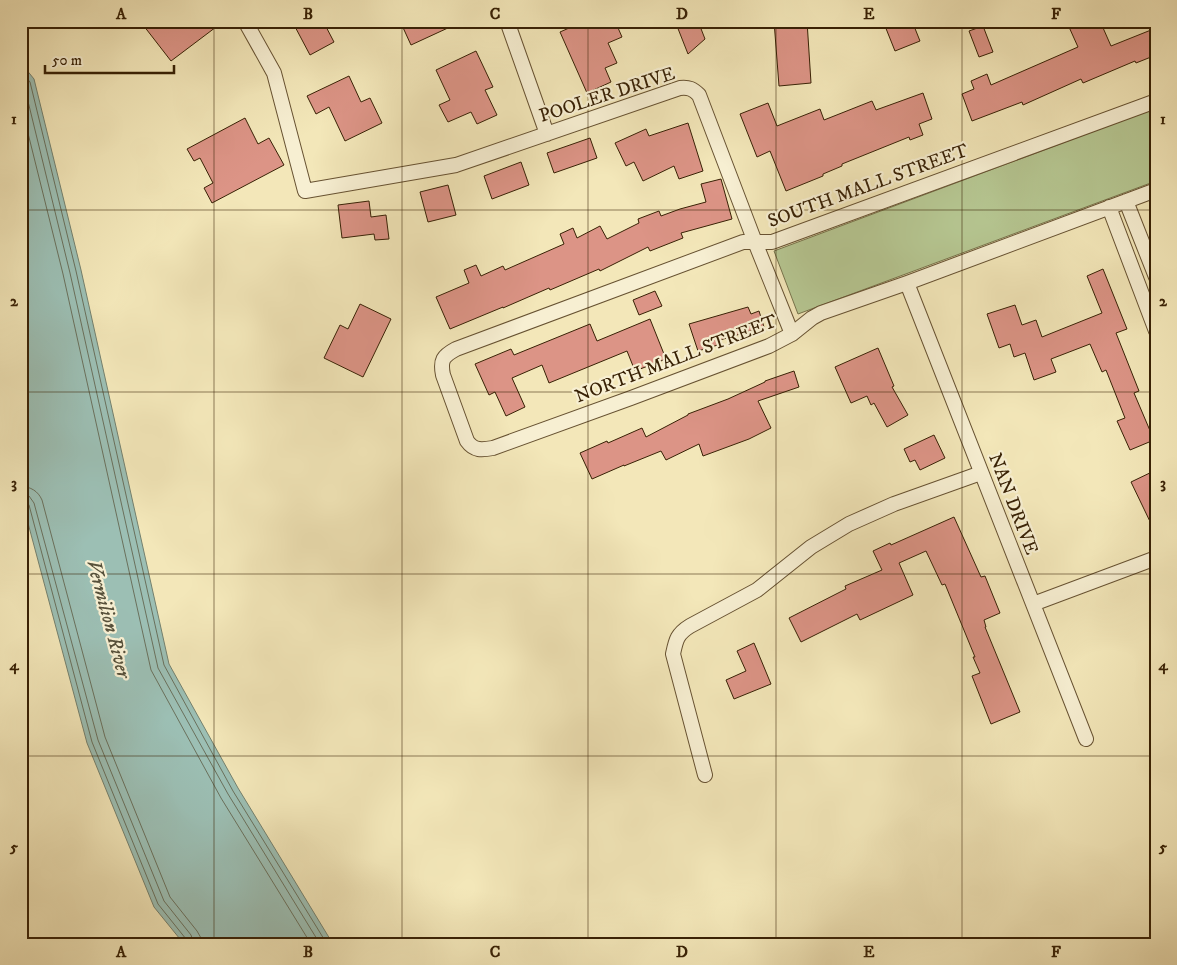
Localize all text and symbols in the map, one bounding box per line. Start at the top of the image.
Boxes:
text: A [115,4,127,24]
text: B [303,4,313,24]
text: C [490,4,500,24]
text: D [676,4,688,24]
text: E [863,4,875,24]
text: F [1051,4,1061,24]
scale bar [45,42,174,74]
text: 50 m [52,51,82,70]
street label: POOLER DRIVE [536,62,678,128]
text: 1 [11,109,17,129]
text: 1 [1160,109,1166,129]
street label: SOUTH MALL STREET [765,139,972,233]
text: 2 [10,291,19,311]
text: 2 [1159,291,1168,311]
street label: NORTH MALL STREET [572,310,781,408]
street label: NAN DRIVE [983,450,1043,558]
text: 3 [11,473,17,493]
text: 3 [1160,473,1166,493]
water label: Vermilion River [80,557,136,683]
text: 4 [8,655,19,675]
text: 4 [1157,655,1168,675]
text: 5 [9,837,18,857]
text: 5 [1158,837,1167,857]
text: A [115,942,127,962]
text: B [303,942,313,962]
text: C [490,942,500,962]
text: D [676,942,688,962]
text: E [863,942,875,962]
text: F [1051,942,1061,962]

